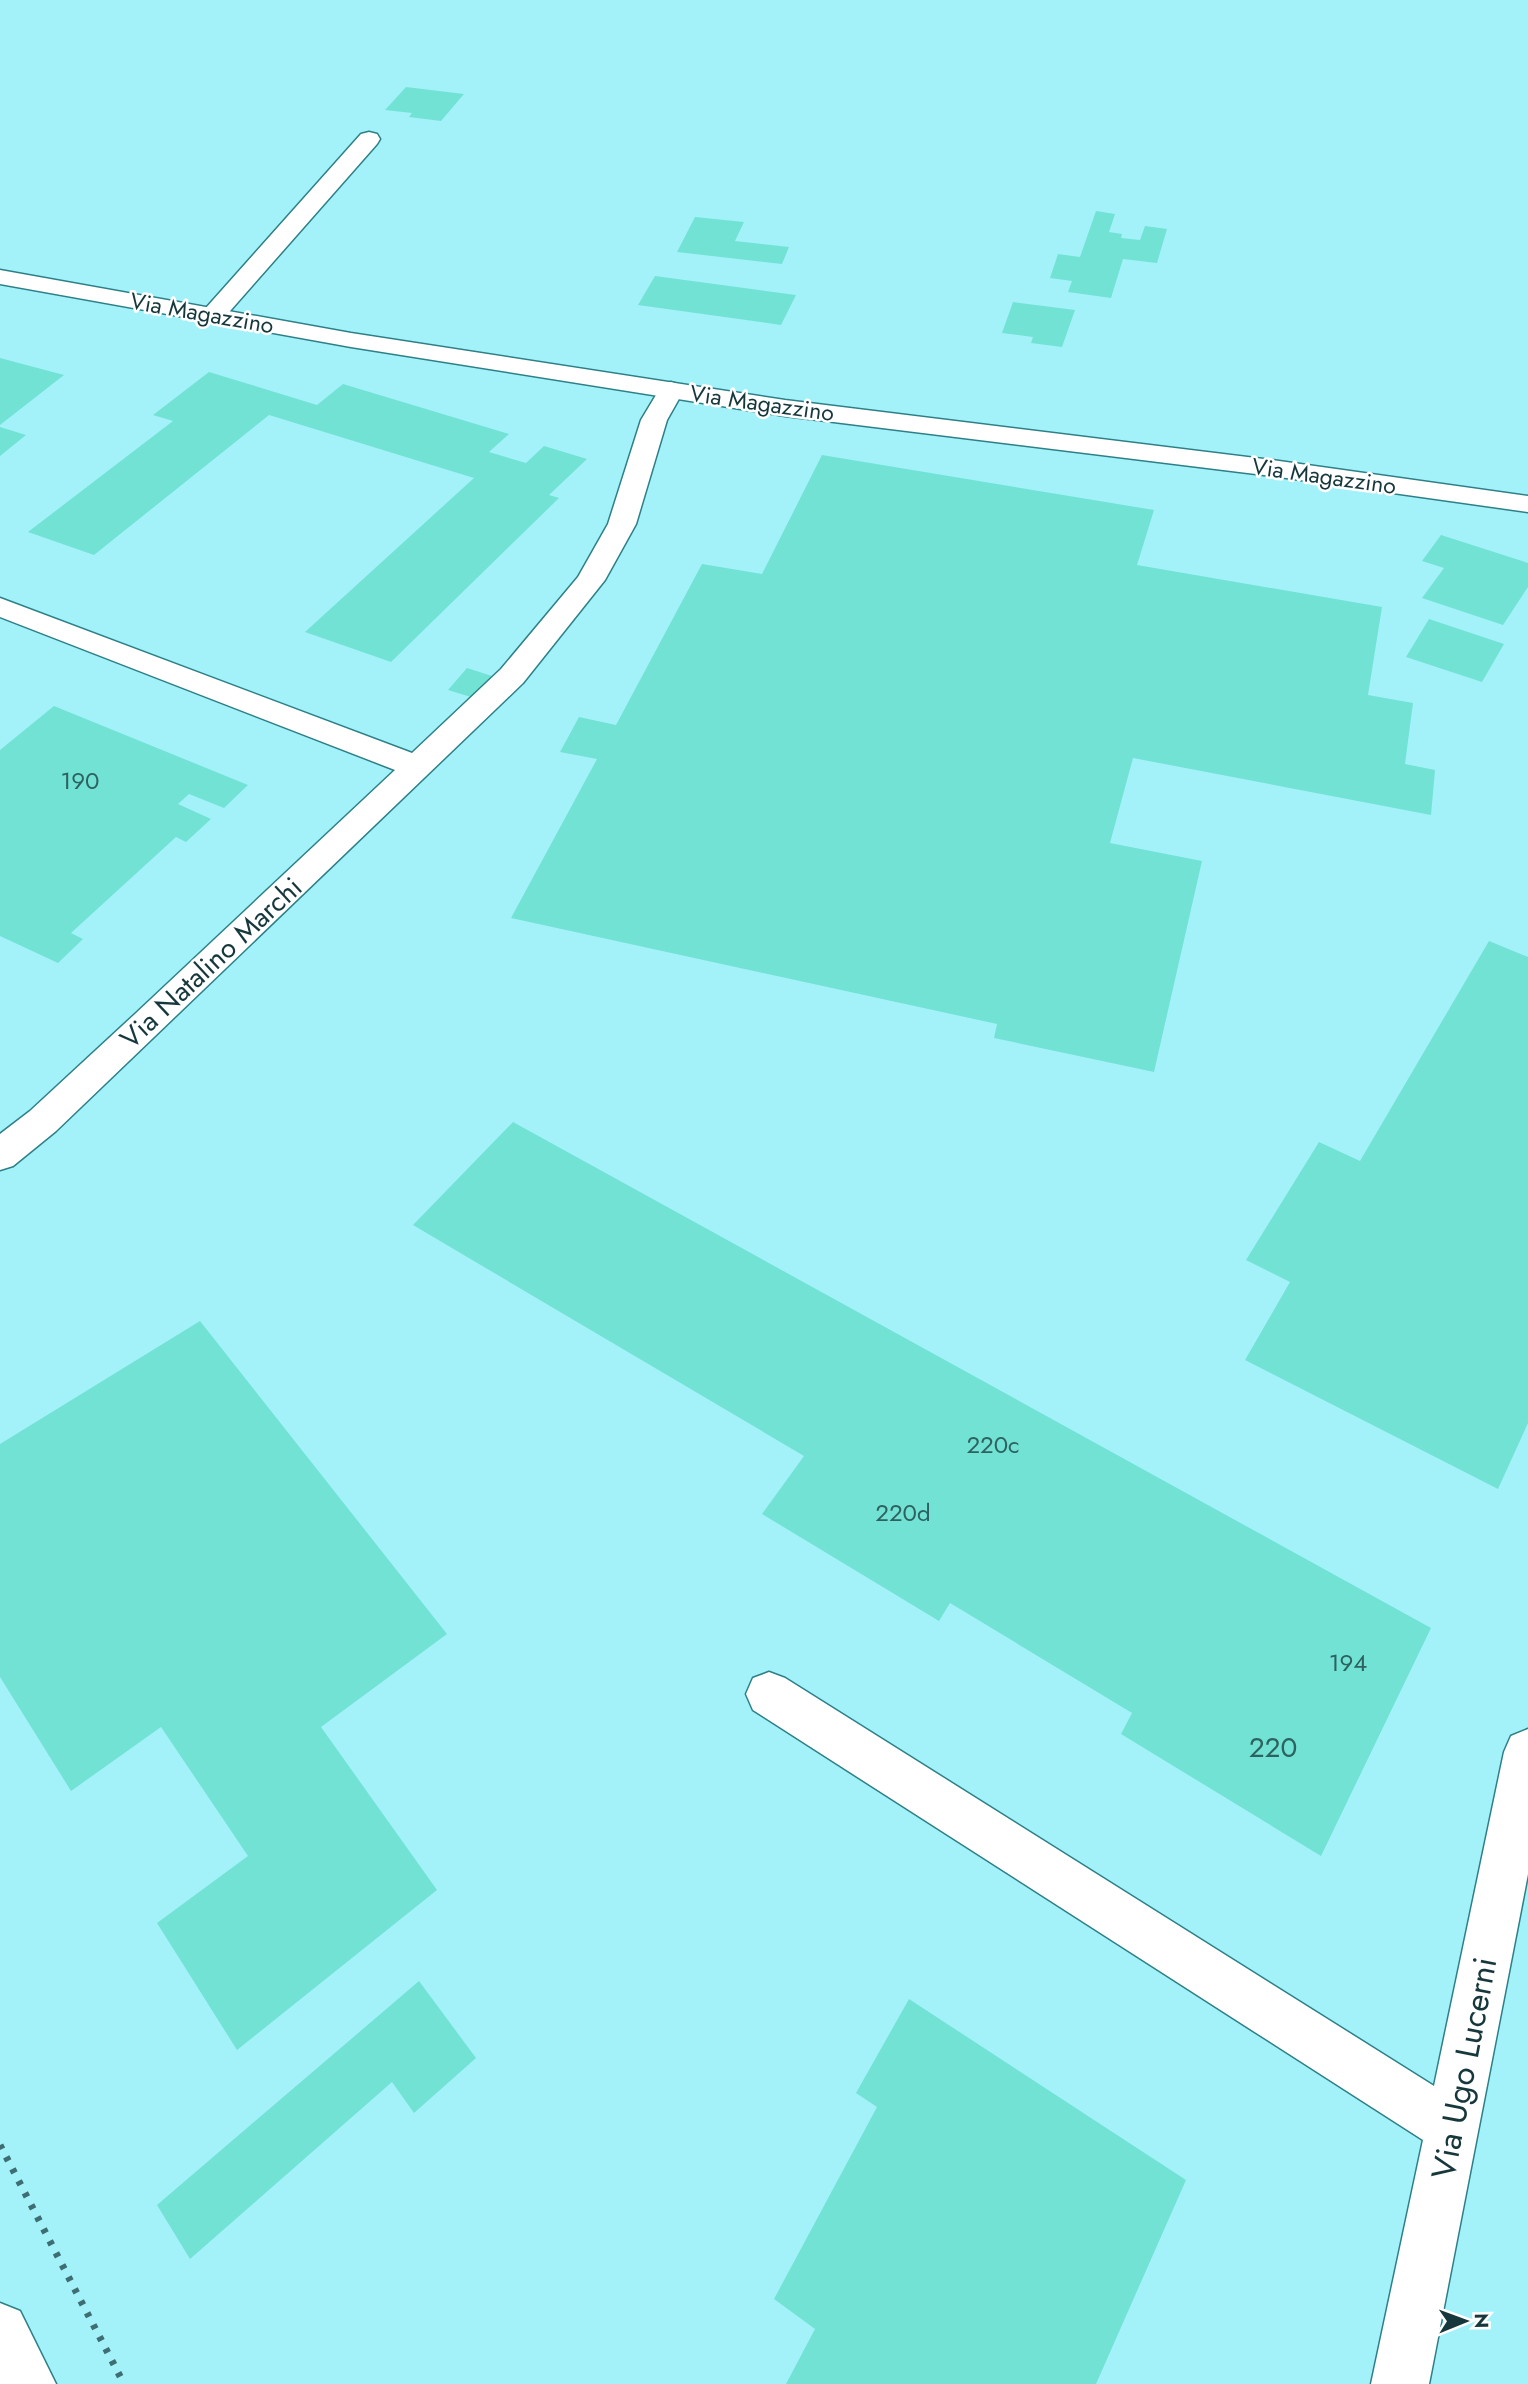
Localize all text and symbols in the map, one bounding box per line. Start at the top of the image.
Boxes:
street label: Via Magazzino [127,284,277,342]
street label: Via Magazzino [688,376,836,430]
street label: Via Magazzino [1250,449,1398,503]
house number: 190 [60,763,100,798]
street label: Via Natalino Marchi [111,868,311,1058]
house number: 220c [966,1427,1020,1462]
house number: 220d [875,1495,931,1530]
house number: 194 [1329,1645,1367,1680]
house number: 220 [1249,1727,1297,1768]
street label: Via Ugo Lucerni [1419,1953,1509,2183]
north arrow [1430,2286,1500,2356]
text: N [1468,2313,1495,2328]

